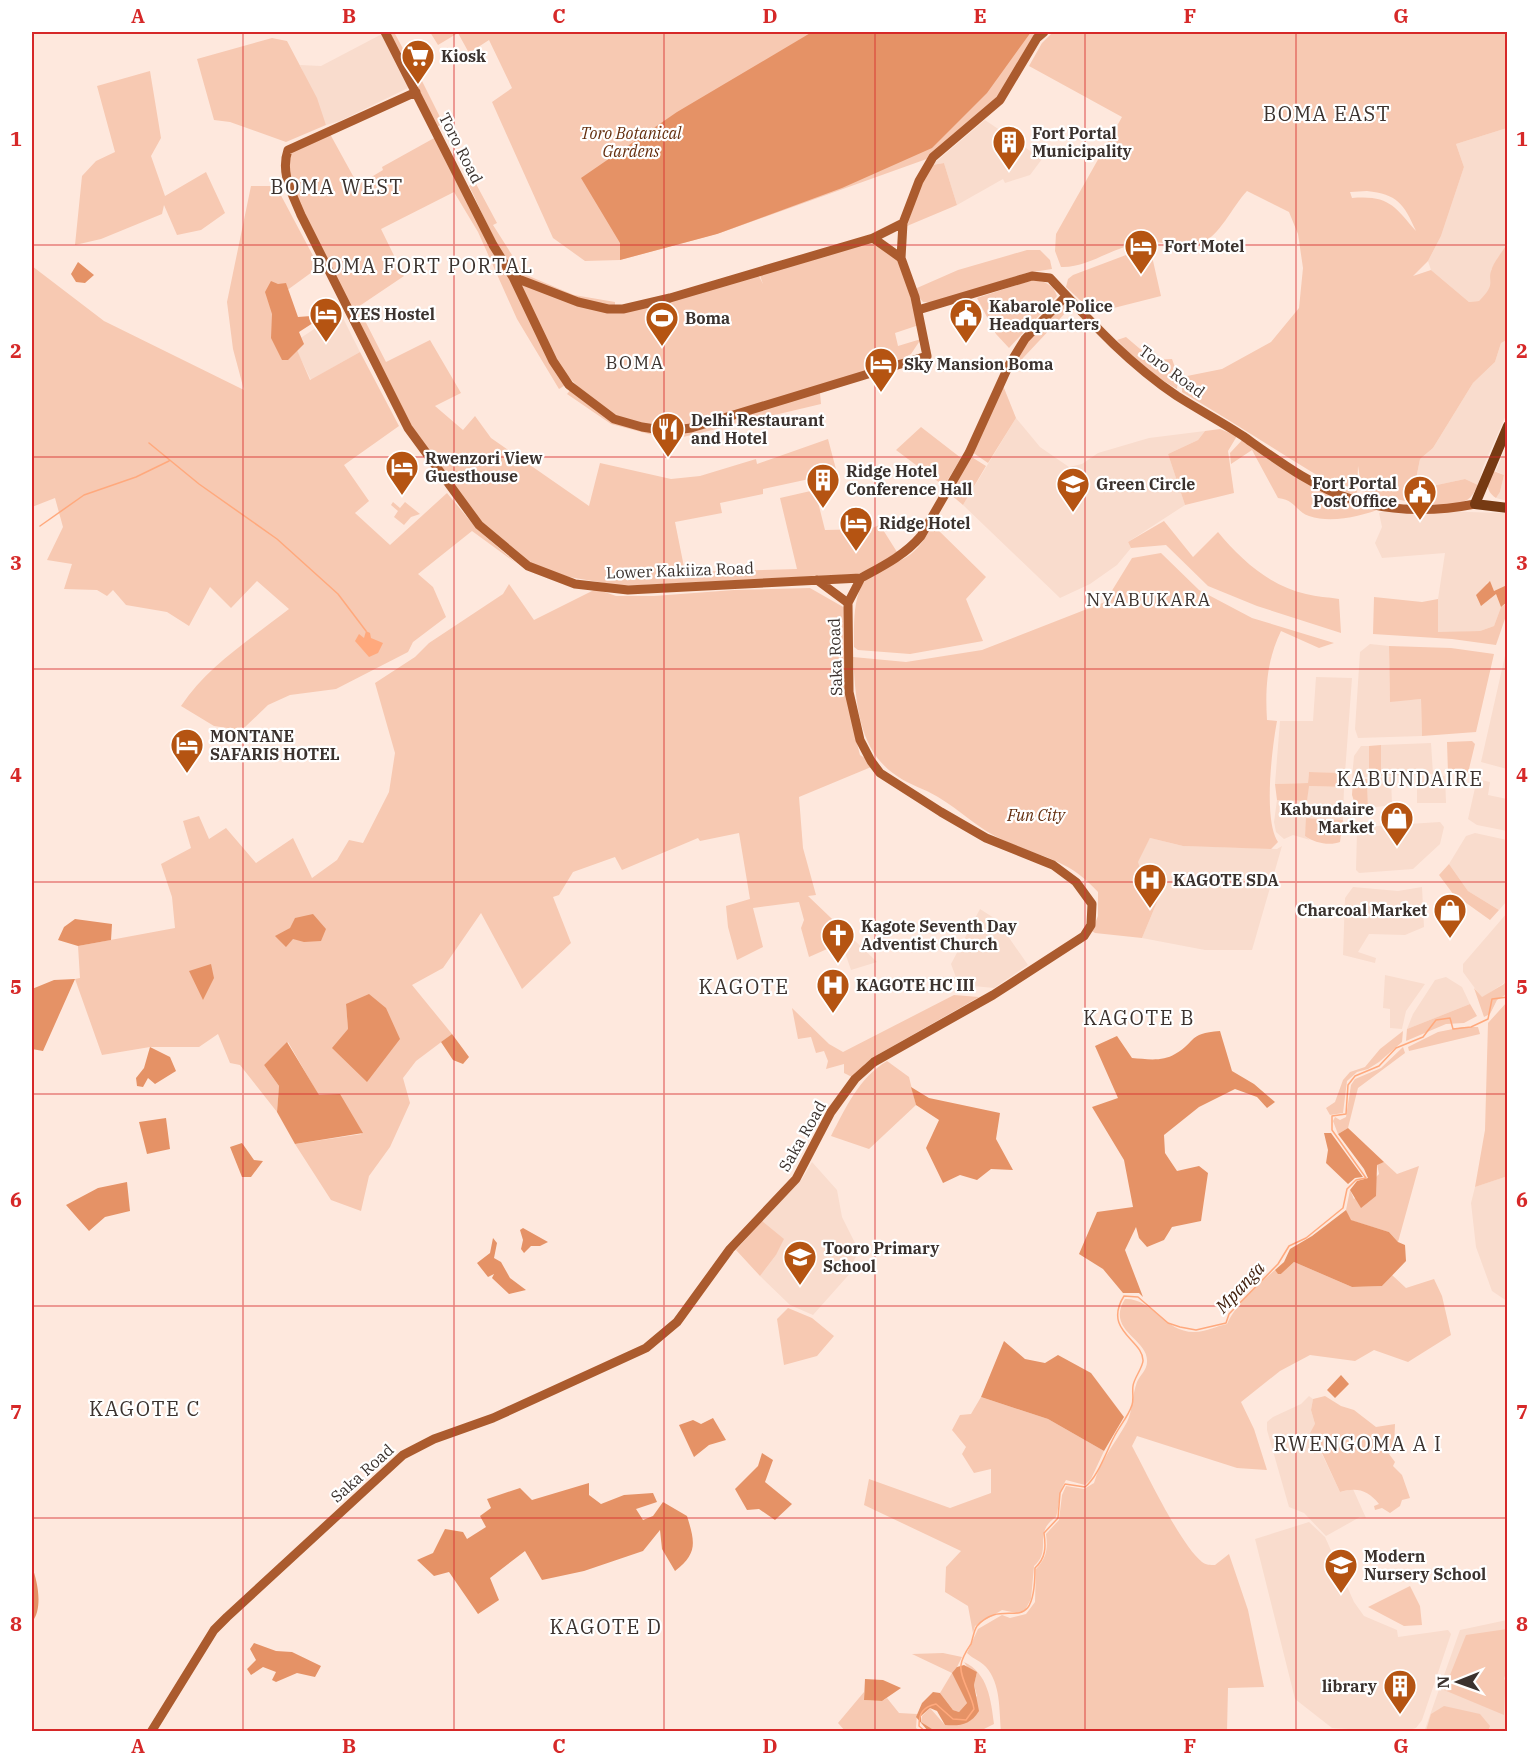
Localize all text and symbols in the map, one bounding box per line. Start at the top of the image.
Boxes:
text: A [131,2,145,29]
text: B [342,2,356,29]
text: C [552,2,566,29]
text: D [762,2,778,29]
text: E [973,2,987,29]
text: F [1184,2,1196,29]
text: G [1393,2,1409,29]
supermarket icon: Kiosk [400,38,436,85]
place label: Kiosk [441,46,486,66]
district label: BOMA EAST [1263,100,1391,127]
street label: Toro Road [435,109,487,187]
park label: Toro Botanical Gardens [580,123,682,161]
place label: Fort Portal Municipality [1032,123,1133,161]
building icon: Fort Portal Municipality [991,124,1027,171]
text: 1 [10,125,22,152]
text: 1 [1516,125,1528,152]
district label: BOMA WEST [270,173,404,200]
hotel icon: Fort Motel [1123,228,1159,275]
place label: Fort Motel [1164,236,1244,256]
district label: BOMA FORT PORTAL [312,252,534,279]
hotel icon: YES Hostel [308,296,344,343]
place label: Kabarole Police Headquarters [989,296,1113,334]
public building icon: Kabarole Police Headquarters [948,297,984,344]
sports icon: Boma [644,300,680,347]
place label: YES Hostel [349,304,435,324]
place label: Boma [685,308,730,328]
text: 2 [10,337,22,364]
text: 2 [1516,337,1528,364]
street label: Toro Road [1135,340,1209,402]
hotel icon: Sky Mansion Boma [863,346,899,393]
district label: BOMA [606,351,665,374]
place label: Sky Mansion Boma [904,354,1053,374]
place label: Delhi Restaurant and Hotel [691,410,824,448]
restaurant icon: Delhi Restaurant and Hotel [650,411,686,458]
place label: Rwenzori View Guesthouse [425,448,543,486]
hotel icon: Rwenzori View Guesthouse [384,449,420,496]
place label: Ridge Hotel Conference Hall [846,461,973,499]
building icon: Ridge Hotel Conference Hall [805,462,841,509]
school or university icon: Green Circle [1055,466,1091,513]
place label: Fort Portal Post Office [1312,473,1397,511]
place label: Green Circle [1096,474,1195,494]
public building icon: Fort Portal Post Office [1402,474,1438,521]
hotel icon: Ridge Hotel [838,505,874,552]
place label: Ridge Hotel [879,513,971,533]
text: 3 [10,549,22,576]
text: 3 [1516,549,1528,576]
street label: Lower Kakiiza Road [606,557,755,583]
district label: NYABUKARA [1086,588,1212,611]
street label: Saka Road [824,617,846,696]
place label: MONTANE SAFARIS HOTEL [210,726,340,764]
hotel icon: MONTANE SAFARIS HOTEL [169,727,205,774]
text: 4 [10,761,22,788]
text: 4 [1516,761,1528,788]
district label: KABUNDAIRE [1336,765,1484,792]
place label: Kabundaire Market [1280,799,1374,837]
shop icon: Kabundaire Market [1379,800,1415,847]
park label: Fun City [1006,805,1066,825]
hospital icon: KAGOTE SDA [1132,862,1168,909]
place label: KAGOTE SDA [1173,870,1279,890]
shop icon: Charcoal Market [1432,892,1468,939]
place label: Charcoal Market [1297,900,1427,920]
place label: Kagote Seventh Day Adventist Church [861,916,1018,954]
church icon: Kagote Seventh Day Adventist Church [820,917,856,964]
hospital icon: KAGOTE HC III [815,967,851,1014]
text: 5 [10,973,22,1000]
district label: KAGOTE [698,973,790,1000]
text: 5 [1516,973,1528,1000]
place label: KAGOTE HC III [856,975,975,995]
district label: KAGOTE B [1083,1004,1195,1031]
street label: Saka Road [774,1097,830,1175]
text: 6 [10,1186,22,1213]
text: 6 [1516,1186,1528,1213]
place label: Tooro Primary School [823,1238,940,1276]
school or university icon: Tooro Primary School [782,1239,818,1286]
water label: Mpanga [1210,1256,1270,1318]
district label: KAGOTE C [89,1395,201,1422]
text: 7 [10,1398,22,1425]
text: 7 [1516,1398,1528,1425]
district label: RWENGOMA A I [1274,1430,1442,1457]
street label: Saka Road [326,1439,398,1507]
place label: Modern Nursery School [1364,1546,1486,1584]
school or university icon: Modern Nursery School [1323,1547,1359,1594]
text: 8 [10,1610,22,1637]
text: 8 [1516,1610,1528,1637]
district label: KAGOTE D [550,1613,662,1640]
north arrow [1428,1652,1488,1712]
building icon: library [1382,1668,1418,1715]
place label: library [1322,1676,1378,1696]
text: N [1433,1676,1453,1689]
text: A [131,1732,145,1759]
text: B [342,1732,356,1759]
text: C [552,1732,566,1759]
text: D [762,1732,778,1759]
text: E [973,1732,987,1759]
text: F [1184,1732,1196,1759]
text: G [1393,1732,1409,1759]

